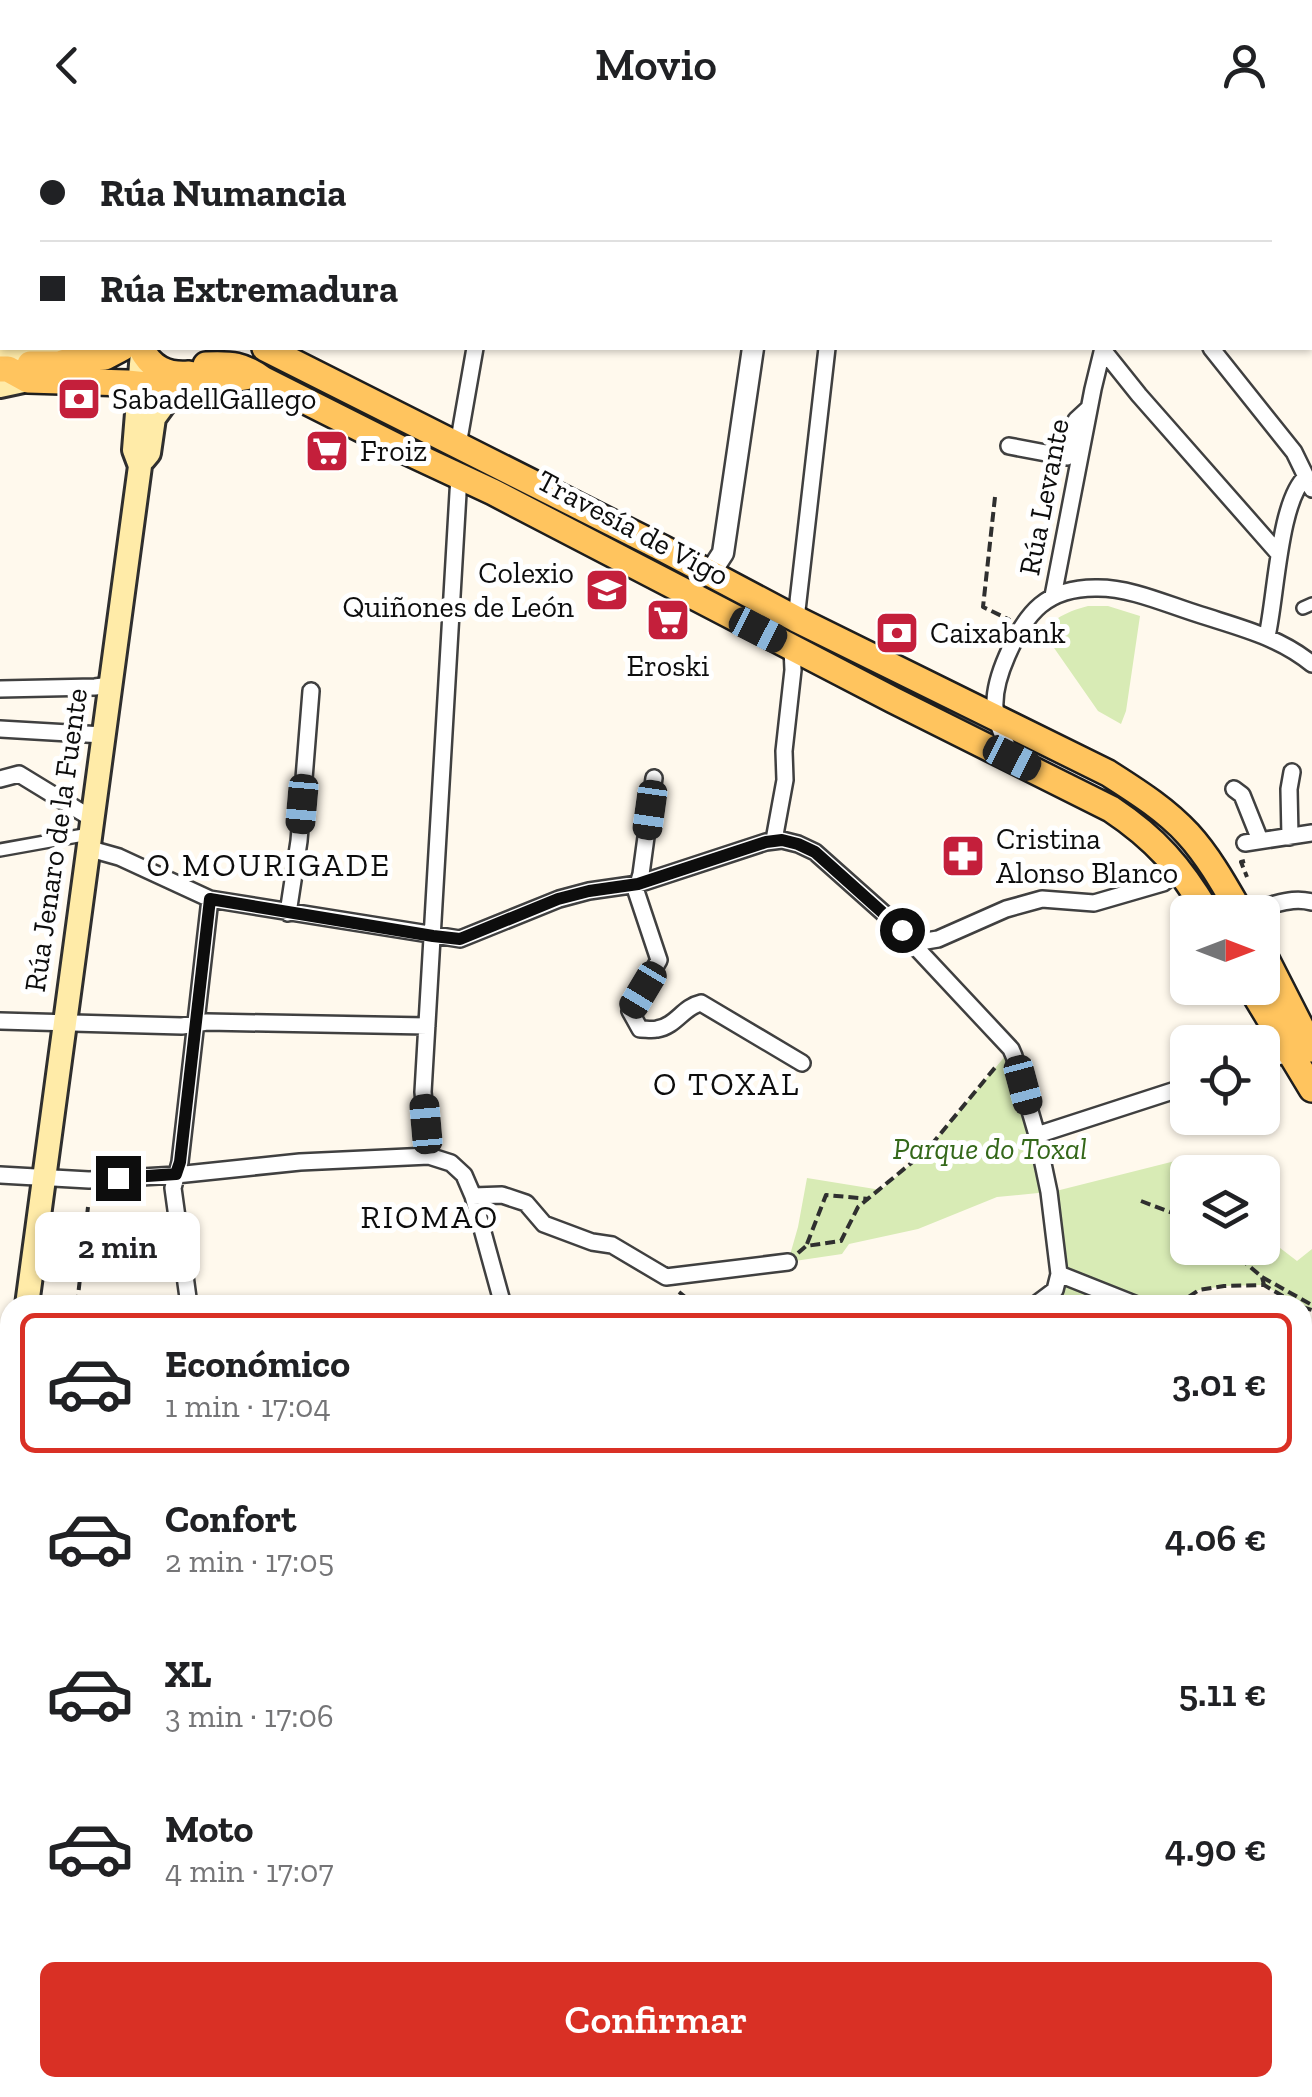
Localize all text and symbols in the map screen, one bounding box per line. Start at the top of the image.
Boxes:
icon: back [40,38,95,93]
text: Movio [595,38,717,92]
icon: person [1217,38,1272,93]
text: Rúa Numancia [100,170,347,216]
text: Rúa Extremadura [100,266,398,312]
bank icon: SabadellGallego [56,376,102,422]
place label: SabadellGallego [112,381,316,417]
street label: Rúa Levante [1011,416,1077,578]
supermarket icon: Froiz [304,428,350,474]
place label: Froiz [360,433,427,469]
street label: Travesía de Vigo [531,462,735,594]
place label: Colexio Quiñones de León [342,555,574,625]
school or university icon: Colexio Quiñones de León [584,567,630,613]
supermarket icon: Eroski [645,597,691,643]
car [724,603,792,657]
bank icon: Caixabank [874,610,920,656]
place label: Caixabank [930,615,1066,651]
place label: Eroski [627,648,709,684]
street label: Rúa Jenaro de la Fuente [17,686,95,994]
car [978,731,1046,785]
car [284,773,320,835]
car [631,778,669,842]
place label: Cristina Alonso Blanco [996,821,1178,891]
pharmacy icon: Cristina Alonso Blanco [940,833,986,879]
district label: O MOURIGADE [146,846,392,884]
north arrow [1170,895,1280,1005]
map controls [1170,895,1280,1265]
route start [880,908,925,953]
car [615,957,671,1023]
button: locate [1170,1025,1280,1135]
car [1001,1052,1045,1118]
district label: O TOXAL [653,1065,801,1103]
car [408,1093,444,1155]
park label: Parque do Toxal [893,1131,1087,1167]
button: layers [1170,1155,1280,1265]
route end [96,1156,141,1201]
district label: RIOMAO [360,1198,500,1236]
callout: 2 min [36,1213,200,1283]
text: 2 min [78,1228,157,1266]
icon: car [45,1338,135,1428]
text: Económico [165,1341,350,1387]
text: 3.01 € [1172,1360,1267,1406]
text: 1 min · 17:04 [165,1387,331,1425]
icon: car [45,1493,135,1583]
text: Confort [165,1496,296,1542]
text: 4.06 € [1165,1515,1267,1561]
text: 2 min · 17:05 [165,1542,334,1580]
icon: car [45,1648,135,1738]
text: XL [165,1651,212,1697]
text: 5.11 € [1178,1670,1267,1716]
text: 3 min · 17:06 [165,1697,334,1735]
icon: car [45,1803,135,1893]
text: Moto [165,1806,253,1852]
text: 4.90 € [1165,1825,1267,1871]
text: 4 min · 17:07 [165,1852,333,1890]
button: Confirmar [40,1962,1272,2077]

